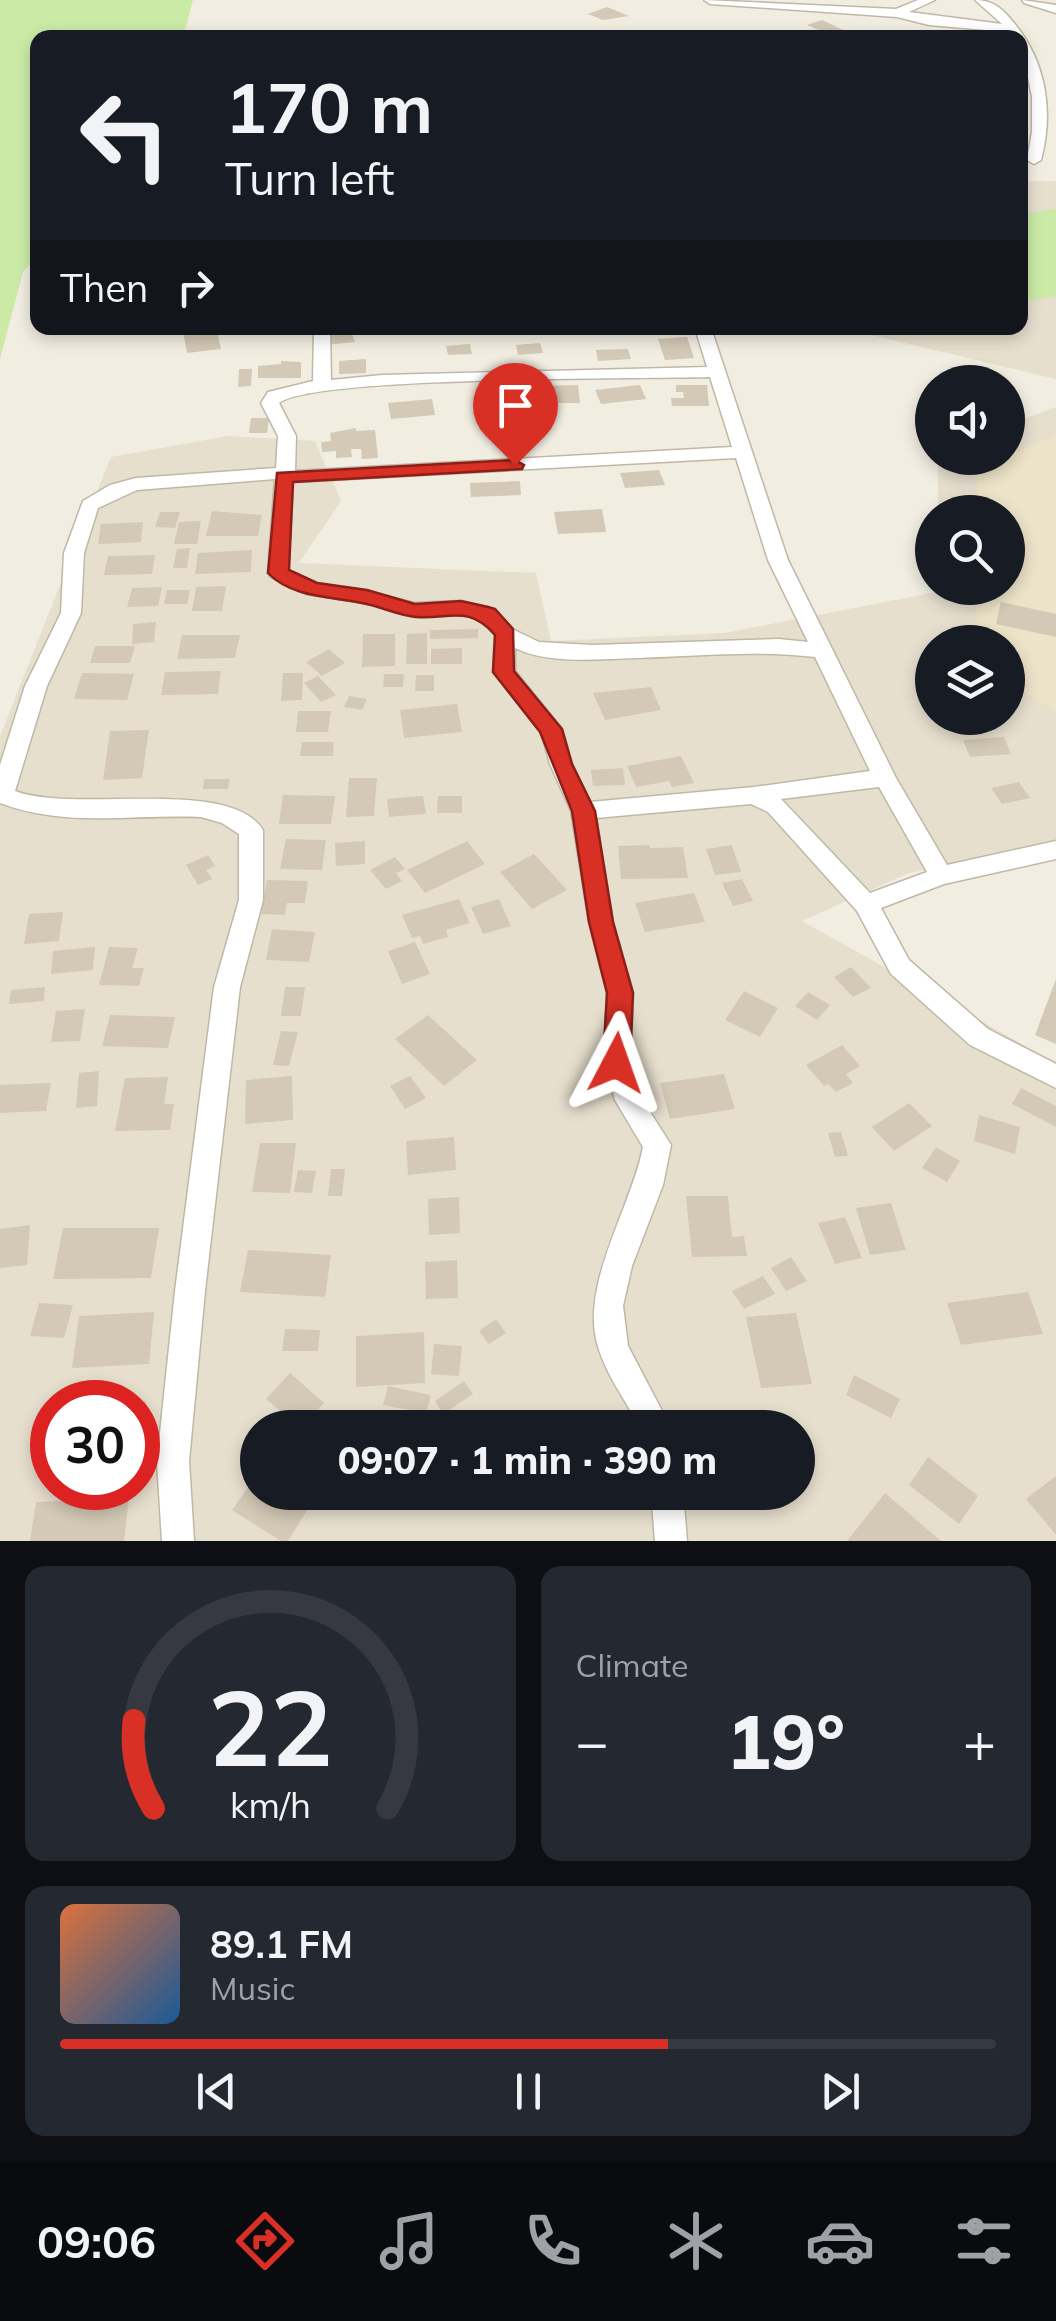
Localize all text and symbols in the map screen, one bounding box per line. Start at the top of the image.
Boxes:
text: 170 m [225,63,433,151]
icon: left [60,70,190,200]
text: Turn left [225,150,394,206]
icon: right [168,260,223,315]
text: Then [60,264,148,312]
pin [473,363,558,466]
map controls [915,365,1025,735]
button: sound [915,365,1025,475]
icon: arrive [488,378,543,433]
button: search [915,495,1025,605]
button: layers [915,625,1025,735]
position arrow [564,1011,668,1115]
speed limit sign: 30 [30,1380,160,1510]
text: 09:07 · 1 min · 390 m [338,1436,717,1484]
text: Climate [576,1645,688,1685]
text: 22 [208,1661,333,1792]
text: 19° [726,1694,845,1788]
text: − [576,1707,609,1776]
text: + [963,1707,996,1776]
text: km/h [230,1782,311,1827]
text: 89.1 FM [210,1920,353,1968]
text: Music [210,1968,295,2008]
icon: previous [189,2064,244,2119]
icon: pause [501,2064,556,2119]
icon: next [813,2064,868,2119]
icon: directions [230,2206,300,2276]
icon: music [374,2206,444,2276]
icon: phone [518,2206,588,2276]
icon: climate [661,2206,731,2276]
icon: car [805,2206,875,2276]
icon: filters [949,2206,1019,2276]
text: 09:06 [37,2213,156,2269]

